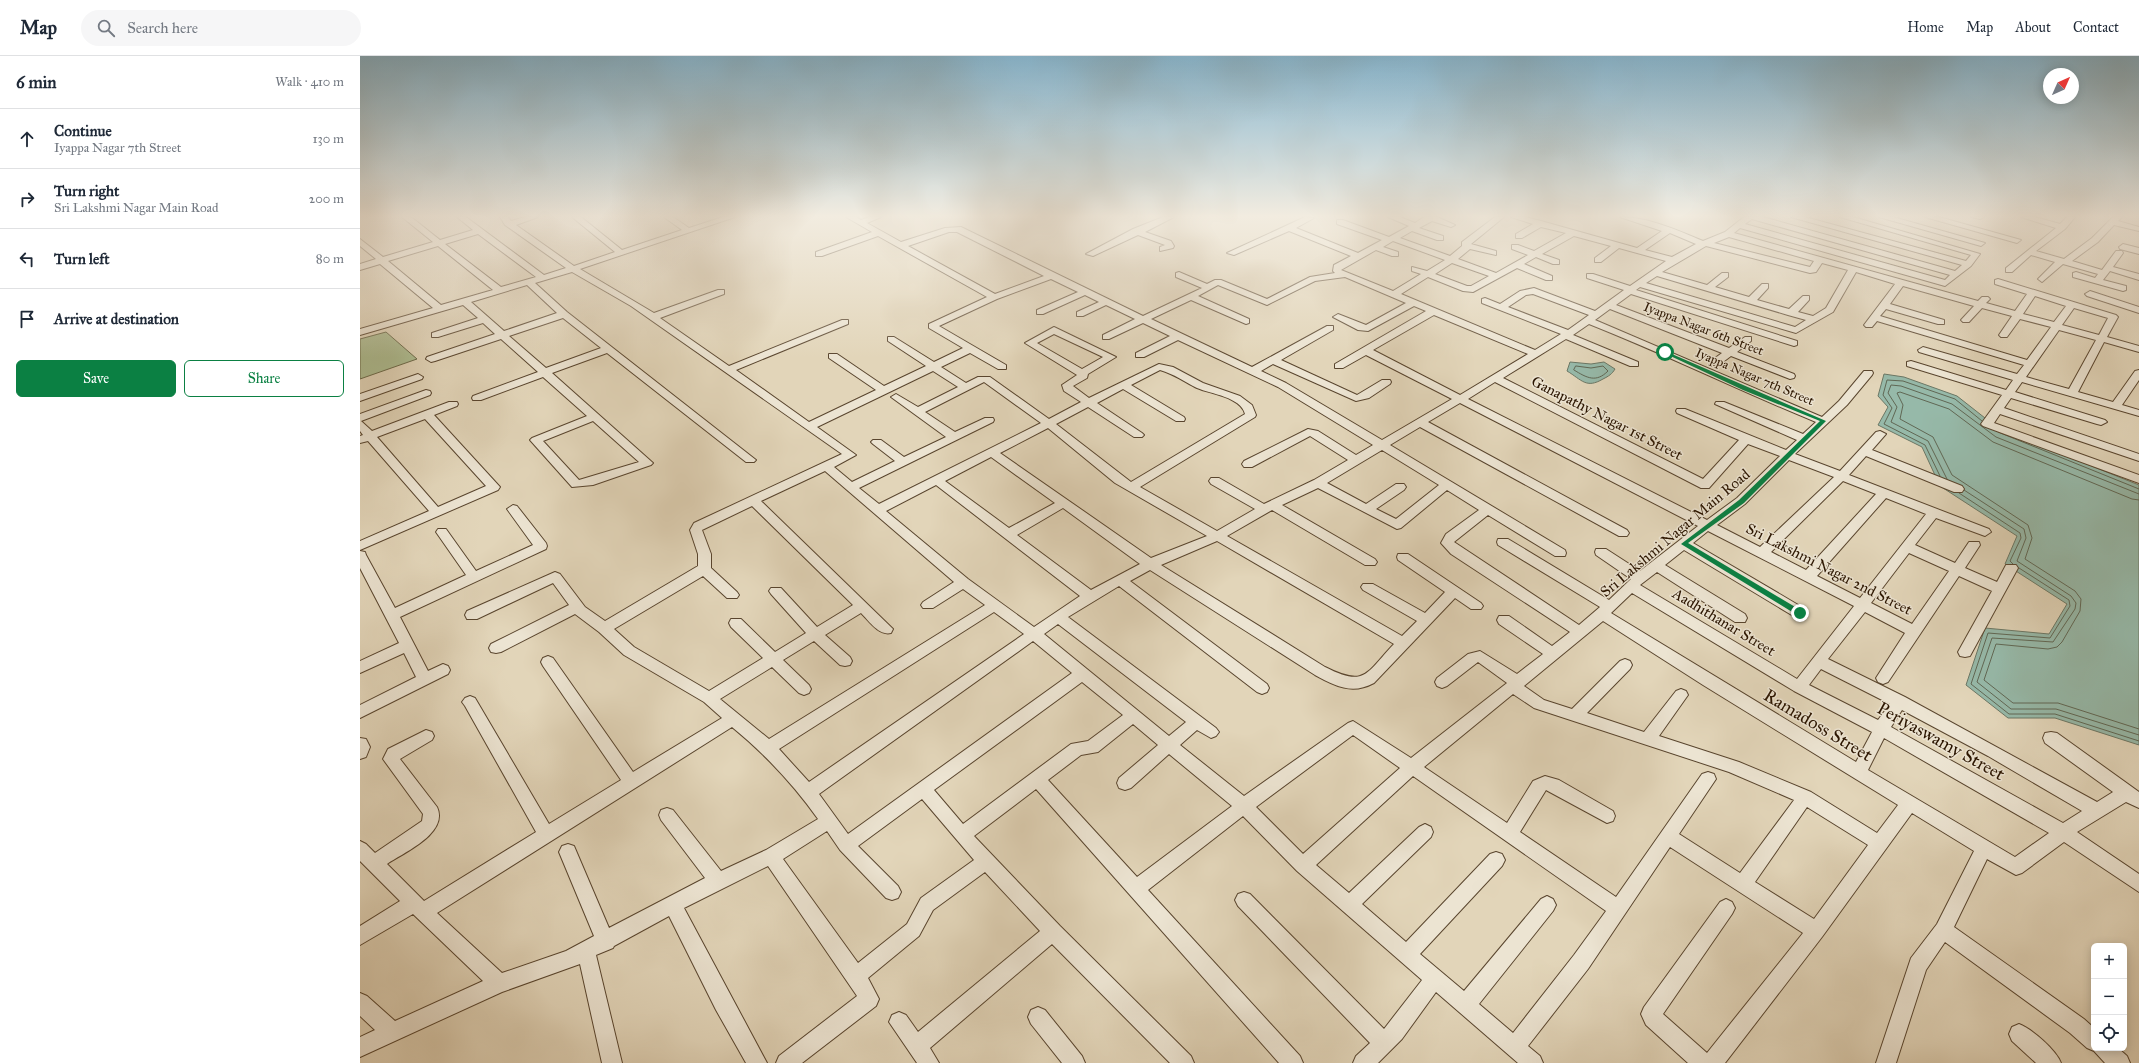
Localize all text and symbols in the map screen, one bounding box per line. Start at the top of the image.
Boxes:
search box [81,10,361,46]
text: Map [20,16,57,39]
icon: search [95,17,117,39]
text: Search here [127,19,198,37]
text: Home [1907,19,1944,36]
text: Map [1966,19,1993,36]
text: About [2015,19,2051,36]
text: Contact [2073,19,2119,36]
north arrow [2043,68,2079,104]
text: 6 min [16,72,57,93]
text: Walk · 410 m [275,74,344,90]
text: Continue [54,122,112,140]
icon: ahead [16,128,38,150]
text: 130 m [312,131,344,147]
text: Iyappa Nagar 7th Street [54,140,181,156]
text: Turn right [54,182,119,200]
icon: right [16,188,38,210]
text: 200 m [309,191,344,207]
text: Sri Lakshmi Nagar Main Road [54,200,219,216]
icon: left [16,248,38,270]
text: Turn left [54,250,110,268]
text: 80 m [316,251,344,267]
street label: Iyappa Nagar 6th Street [1641,299,1766,359]
icon: arrive [16,308,38,330]
text: Arrive at destination [54,310,179,328]
route start [1656,343,1674,361]
street label: Iyappa Nagar 7th Street [1693,345,1817,409]
button: Save [16,360,176,397]
button: Share [184,360,344,397]
street label: Ganapathy Nagar 1st Street [1528,372,1686,464]
street label: Sri Lakshmi Nagar Main Road [1596,465,1754,601]
street label: Sri Lakshmi Nagar 2nd Street [1743,519,1916,619]
street label: Aadhithanar Street [1668,584,1779,660]
route end [1791,604,1809,622]
street label: Ramadoss Street [1760,684,1877,766]
street label: Periyaswamy Street [1873,697,2009,785]
map controls [2091,943,2127,1051]
button: + [2091,943,2127,979]
button: − [2091,979,2127,1015]
button: locate [2091,1015,2127,1051]

